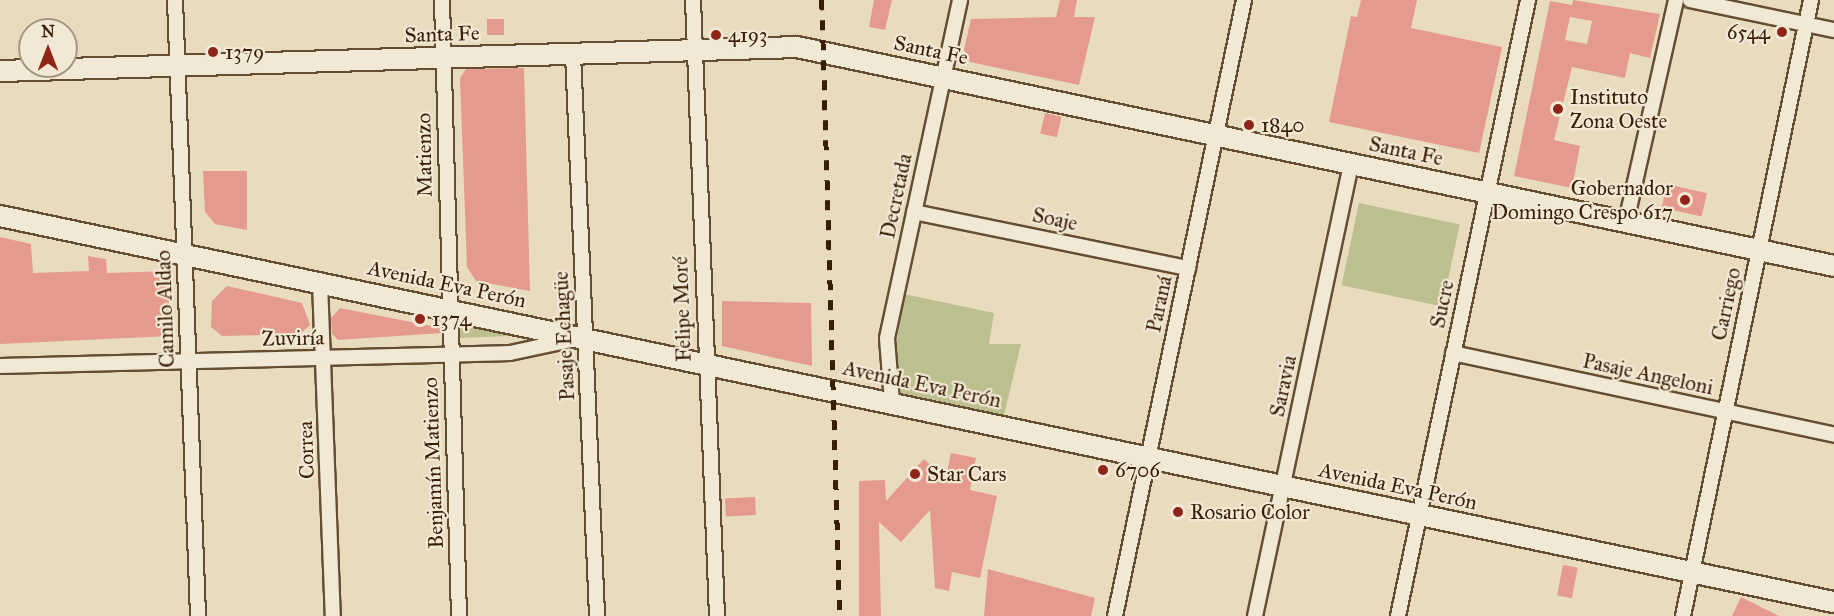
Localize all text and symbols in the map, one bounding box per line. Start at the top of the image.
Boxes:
north arrow [18,18,78,78]
place label: 6544 [1727,19,1770,45]
street label: Santa Fe [404,20,480,48]
text: N [41,22,55,41]
place label: 4193 [728,22,768,48]
marker: 6544 [1775,25,1789,39]
marker: 4193 [709,28,723,42]
street label: Santa Fe [892,30,970,70]
place label: 1379 [225,39,264,65]
marker: 1379 [206,45,220,59]
place label: Instituto Zona Oeste [1570,84,1667,134]
marker: Instituto Zona Oeste [1551,102,1565,116]
place label: 1840 [1261,112,1304,138]
street label: Matienzo [411,113,437,197]
marker: 1840 [1242,118,1256,132]
street label: Santa Fe [1367,131,1445,171]
street label: Decretada [875,151,917,241]
place label: Gobernador Domingo Crespo 617 [1492,175,1673,225]
marker: Gobernador Domingo Crespo 617 [1678,193,1692,207]
street label: Soaje [1030,202,1080,236]
street label: Camilo Aldao [150,250,180,368]
street label: Avenida Eva Perón [366,255,528,313]
street label: Felipe Moré [668,256,696,362]
street label: Carriego [1706,265,1746,343]
street label: Pasaje Echagüe [548,271,580,401]
street label: Paraná [1141,273,1177,335]
street label: Sucre [1425,278,1459,330]
place label: 1374 [432,306,471,332]
marker: 1374 [413,312,427,326]
street label: Zuviría [261,325,325,351]
street label: Pasaje Angeloni [1580,348,1716,400]
street label: Saravia [1264,353,1302,419]
street label: Avenida Eva Perón [841,355,1003,413]
street label: Benjamín Matienzo [417,377,449,549]
street label: Correa [292,420,320,480]
place label: 6706 [1115,457,1160,483]
street label: Avenida Eva Perón [1317,457,1479,515]
place label: Star Cars [927,461,1006,487]
marker: 6706 [1096,463,1110,477]
marker: Star Cars [908,467,922,481]
place label: Rosario Color [1190,499,1310,525]
marker: Rosario Color [1171,505,1185,519]

